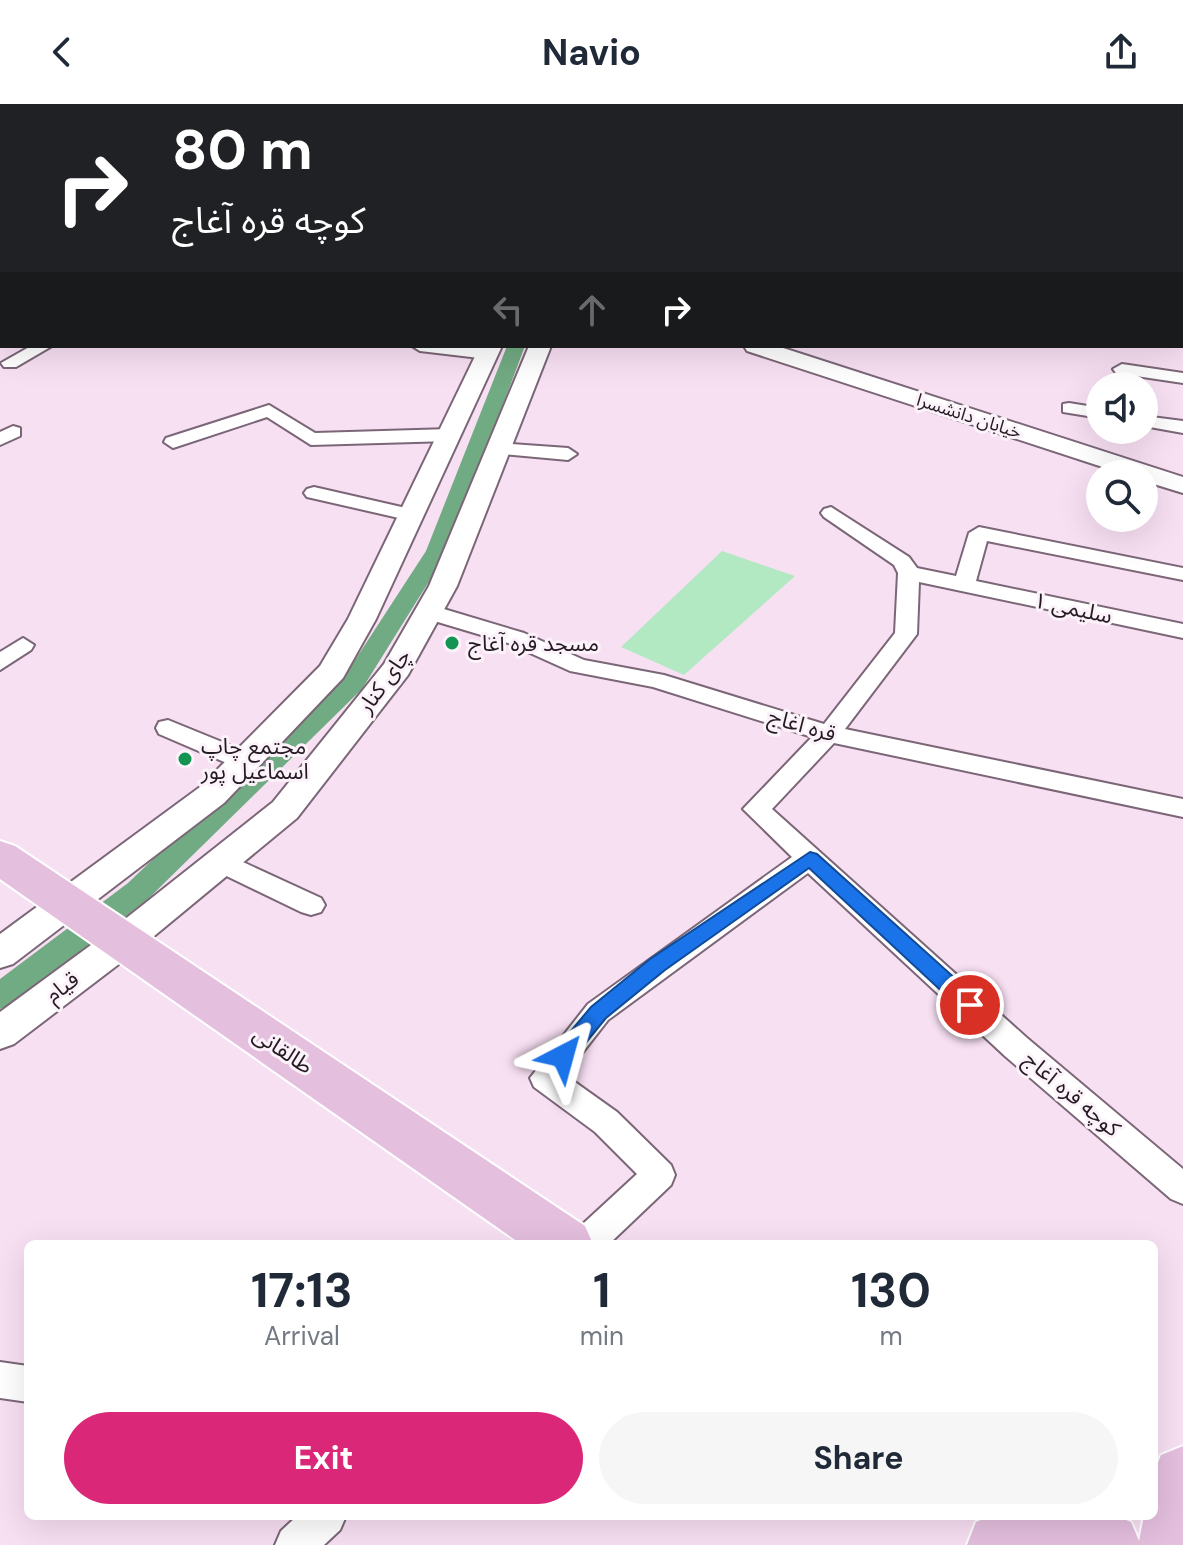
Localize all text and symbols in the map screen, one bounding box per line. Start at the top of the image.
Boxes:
text: Navio [542,29,641,76]
icon: back [40,30,84,74]
icon: share [1099,30,1143,74]
text: 80 m [172,113,313,186]
icon: right [40,136,144,240]
text: کوچه قره آغاج [172,197,365,244]
icon: left [486,288,530,332]
icon: ahead [570,288,614,332]
icon: right [654,288,698,332]
map controls [1086,372,1158,532]
button: sound [1086,372,1158,444]
street label: خیابان دانشسرا [913,388,1025,444]
button: search [1086,460,1158,532]
street label: سلیمی ۱ [1031,586,1115,630]
place label: مسجد قره آغاج [468,629,599,660]
marker: مسجد قره آغاج [443,634,461,652]
street label: چای کنار [350,643,417,720]
street label: قره اغاج [764,702,839,750]
place label: مجتمع چاپ اسماعیل پور [200,732,309,786]
marker: مجتمع چاپ اسماعیل پور [176,750,194,768]
street label: قیام [39,965,86,1011]
pin [936,971,1004,1039]
icon: arrive [948,983,992,1027]
position arrow [521,1014,605,1098]
street label: طالقانی [247,1019,319,1081]
street label: کوچه قره آغاج [1016,1045,1127,1145]
text: 17:13 [251,1259,353,1322]
text: 1 [593,1259,611,1322]
text: 130 [851,1259,931,1322]
text: Arrival [264,1319,340,1353]
text: min [580,1319,624,1353]
text: m [879,1319,903,1353]
button: Exit [64,1412,583,1504]
button: Share [599,1412,1118,1504]

